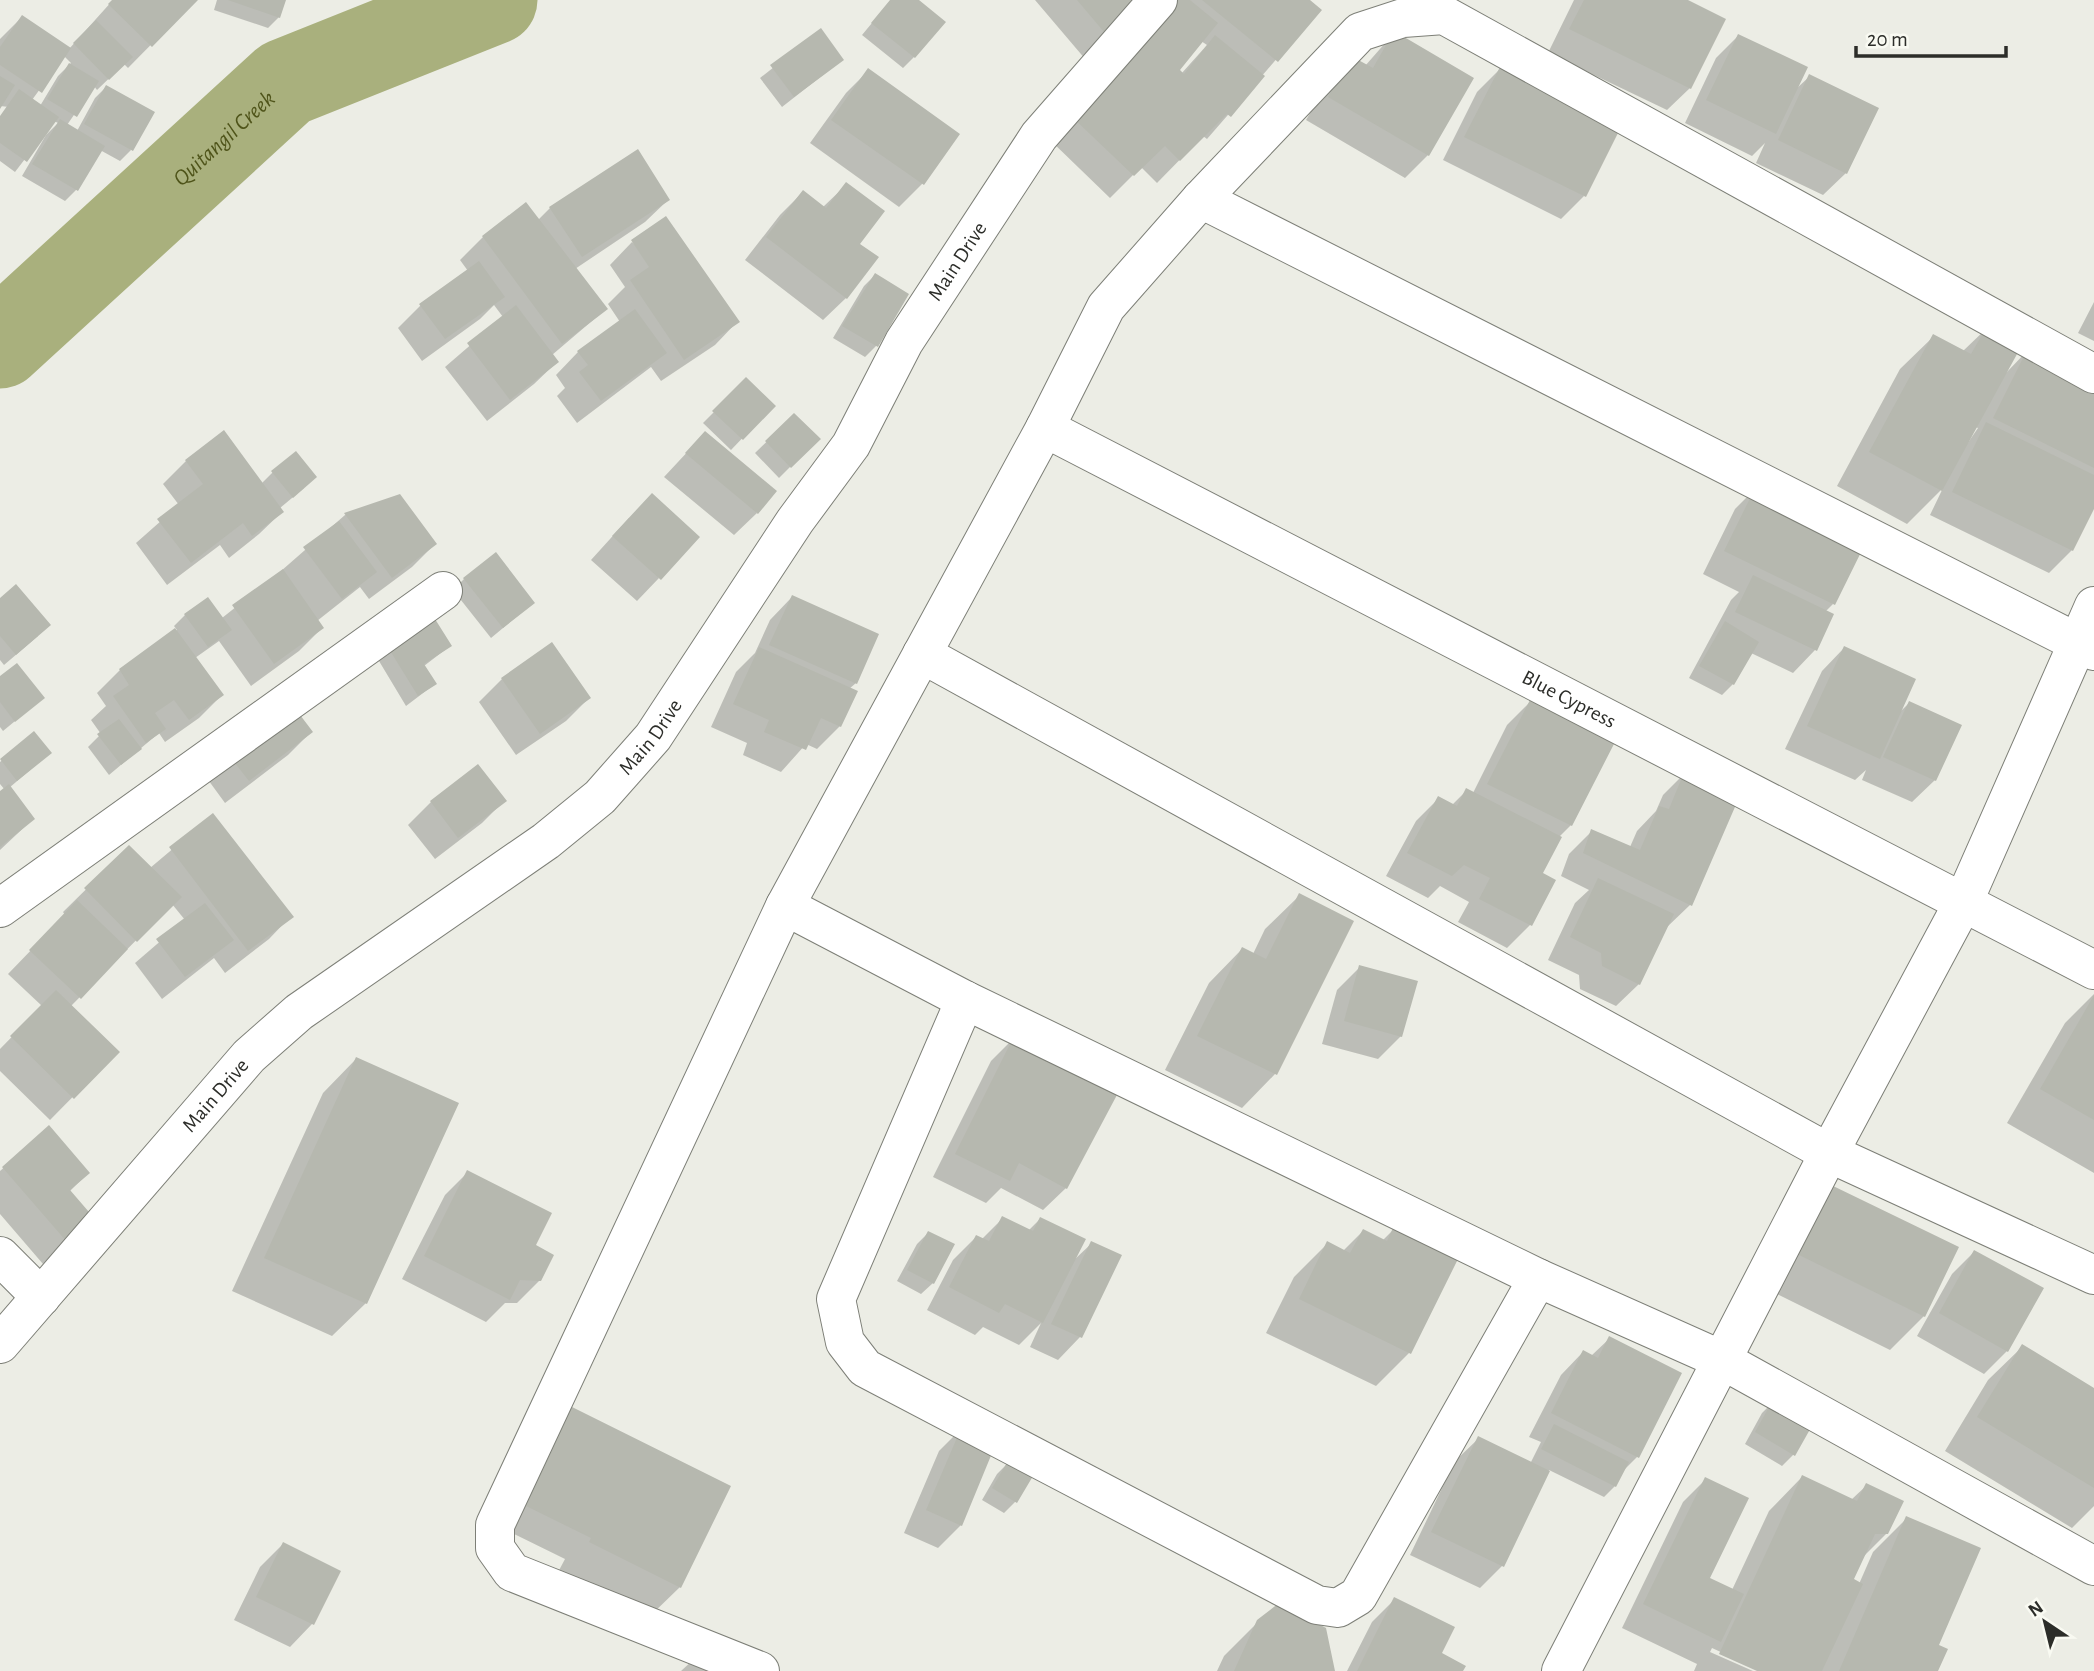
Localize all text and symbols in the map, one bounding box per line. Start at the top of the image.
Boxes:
scale bar [1856,14,2007,58]
text: 20 m [1867,29,1908,50]
water label: Quitangil Creek [169,86,280,191]
street label: Main Drive [924,218,990,304]
street label: Blue Cypress [1519,666,1620,732]
street label: Main Drive [615,695,685,778]
street label: Main Drive [178,1055,252,1136]
north arrow [2010,1587,2080,1657]
text: N [2025,1598,2047,1621]

